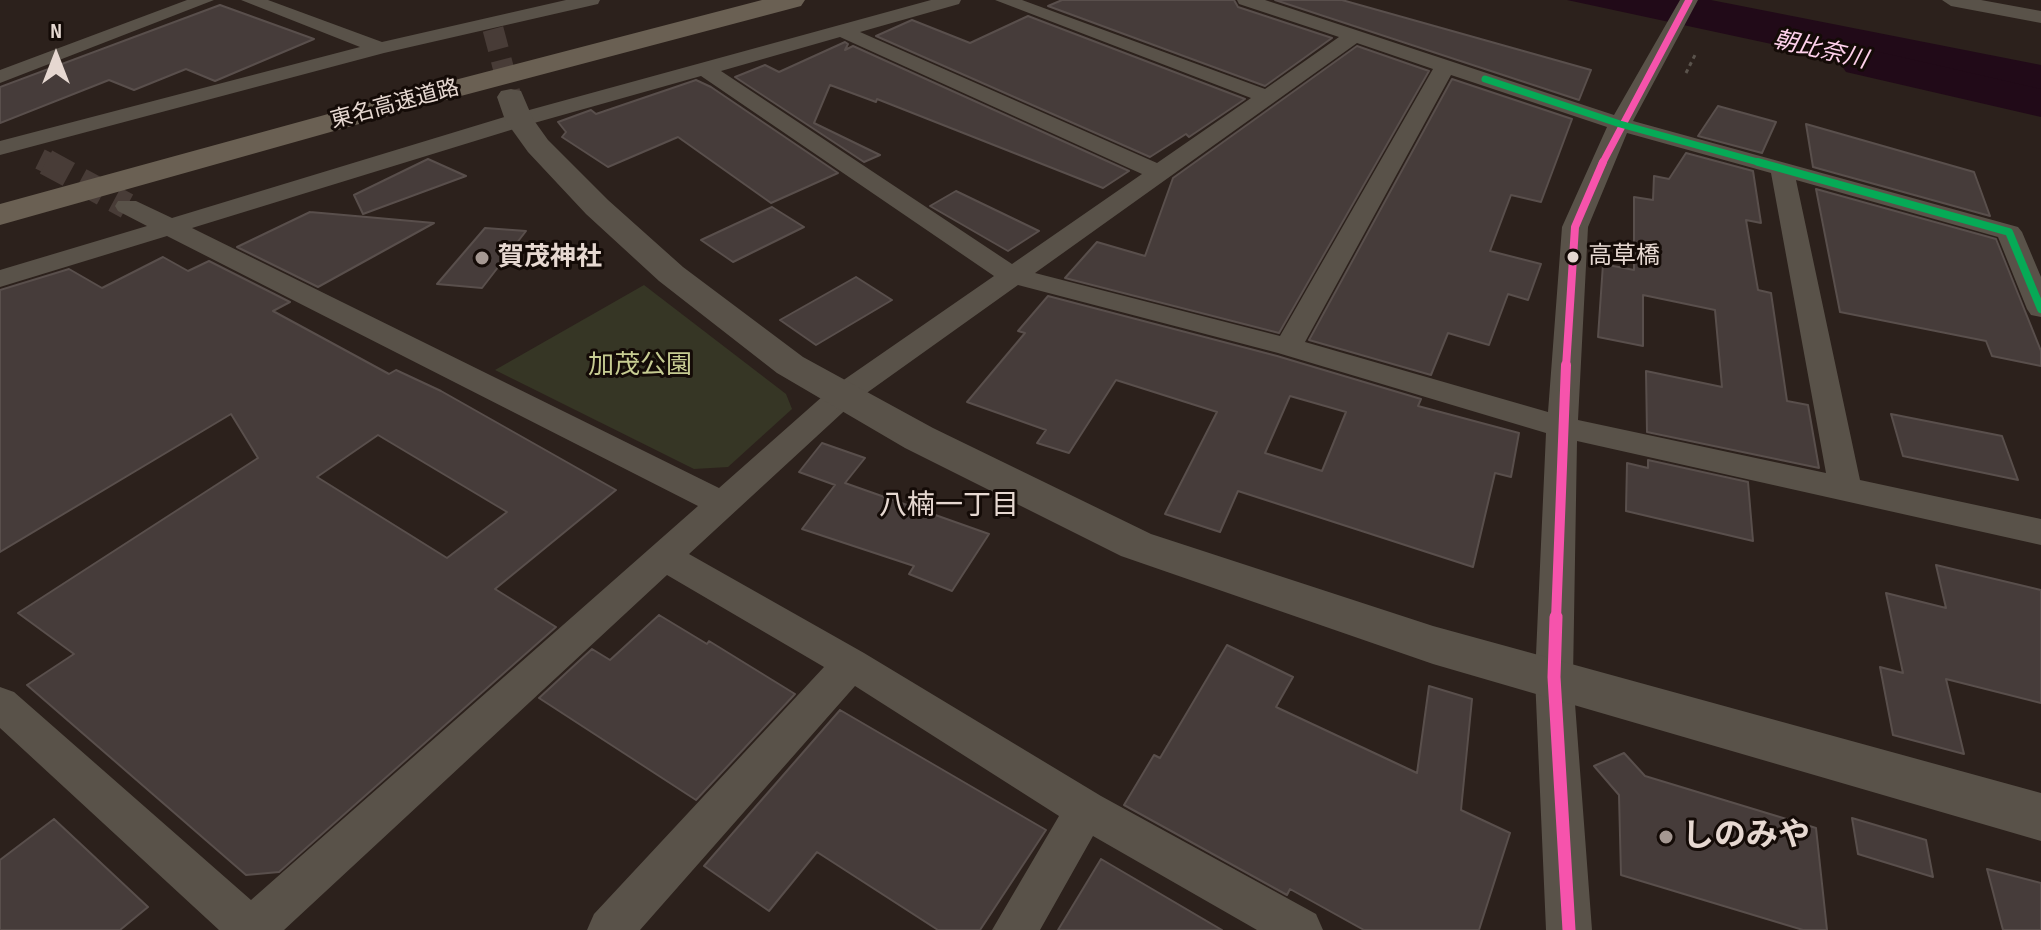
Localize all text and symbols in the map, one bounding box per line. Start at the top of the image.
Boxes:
north arrow [16,16,96,96]
text: N [50,18,62,45]
water label: 朝比奈川 [1770,26,1870,76]
street label: 東名高速道路 [328,75,462,135]
place label: 賀茂神社 [498,242,602,274]
place label: 高草橋 [1588,243,1660,271]
marker: 賀茂神社 [473,249,491,267]
marker: 高草橋 [1565,249,1581,265]
park label: 加茂公園 [588,350,692,382]
district label: 八楠一丁目 [879,490,1019,524]
place label: しのみや [1682,818,1810,856]
marker: しのみや [1657,828,1675,846]

